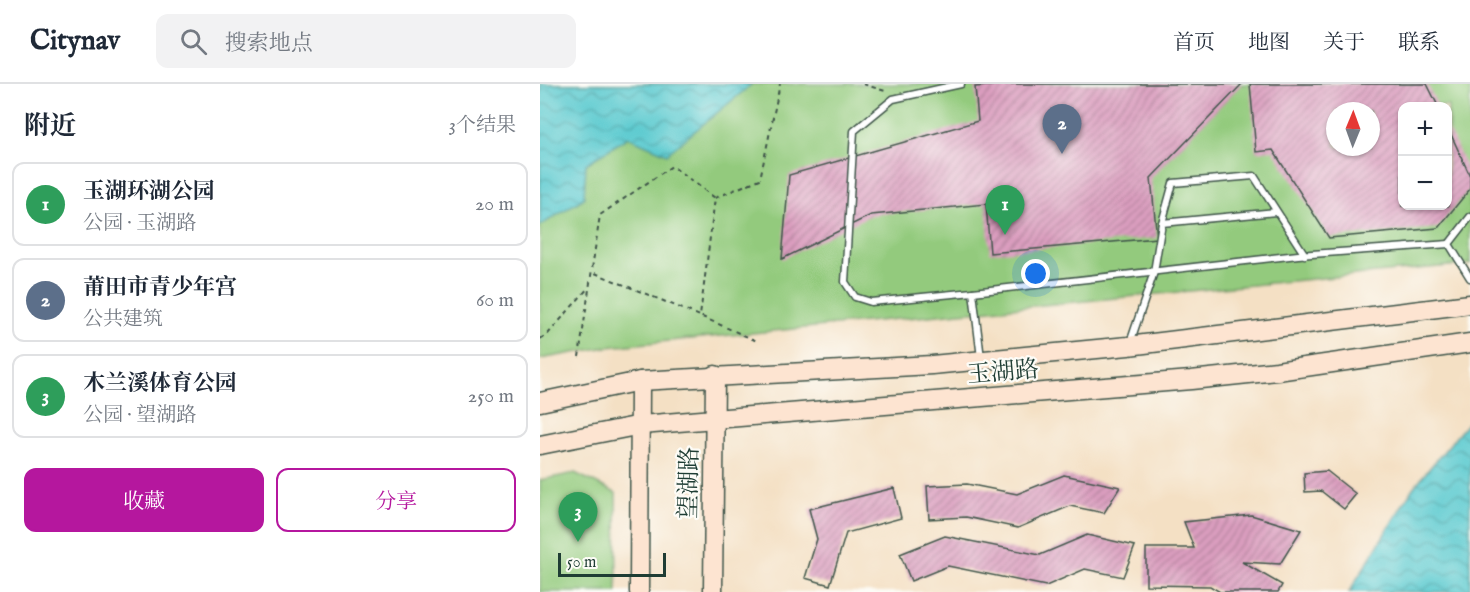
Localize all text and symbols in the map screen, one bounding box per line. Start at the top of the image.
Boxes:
search box [156,14,576,68]
text: Citynav [30,24,120,59]
icon: search [177,25,210,58]
text: 搜索地点 [225,30,313,58]
text: 首页 [1173,30,1215,57]
text: 地图 [1248,30,1290,57]
text: 关于 [1323,30,1365,57]
text: 联系 [1398,30,1440,57]
north arrow [1326,102,1380,156]
map controls [1398,102,1452,210]
button: + [1398,102,1452,156]
pin: 2 [1042,104,1082,154]
text: 附近 [24,110,76,143]
text: 3个结果 [449,113,516,138]
button: − [1398,156,1452,210]
text: 玉湖环湖公园 [83,178,215,206]
pin: 1 [986,186,1024,235]
text: 1 [42,192,49,217]
text: 20 m [475,192,514,217]
text: 公园 · 玉湖路 [83,211,196,236]
your location [1021,259,1050,288]
text: 莆田市青少年宫 [83,274,237,302]
text: 2 [41,288,50,313]
text: 60 m [476,288,514,313]
text: 公共建筑 [83,307,163,332]
street label: 玉湖路 [966,354,1040,392]
text: 木兰溪体育公园 [83,370,237,398]
text: 3 [42,384,49,409]
text: 250 m [468,384,514,409]
text: 公园 · 望湖路 [83,403,196,428]
street label: 望湖路 [674,447,706,519]
button: 收藏 [24,468,264,532]
button: 分享 [276,468,516,532]
pin: 3 [558,492,597,542]
scale bar [558,550,666,578]
text: 50 m [567,553,596,573]

